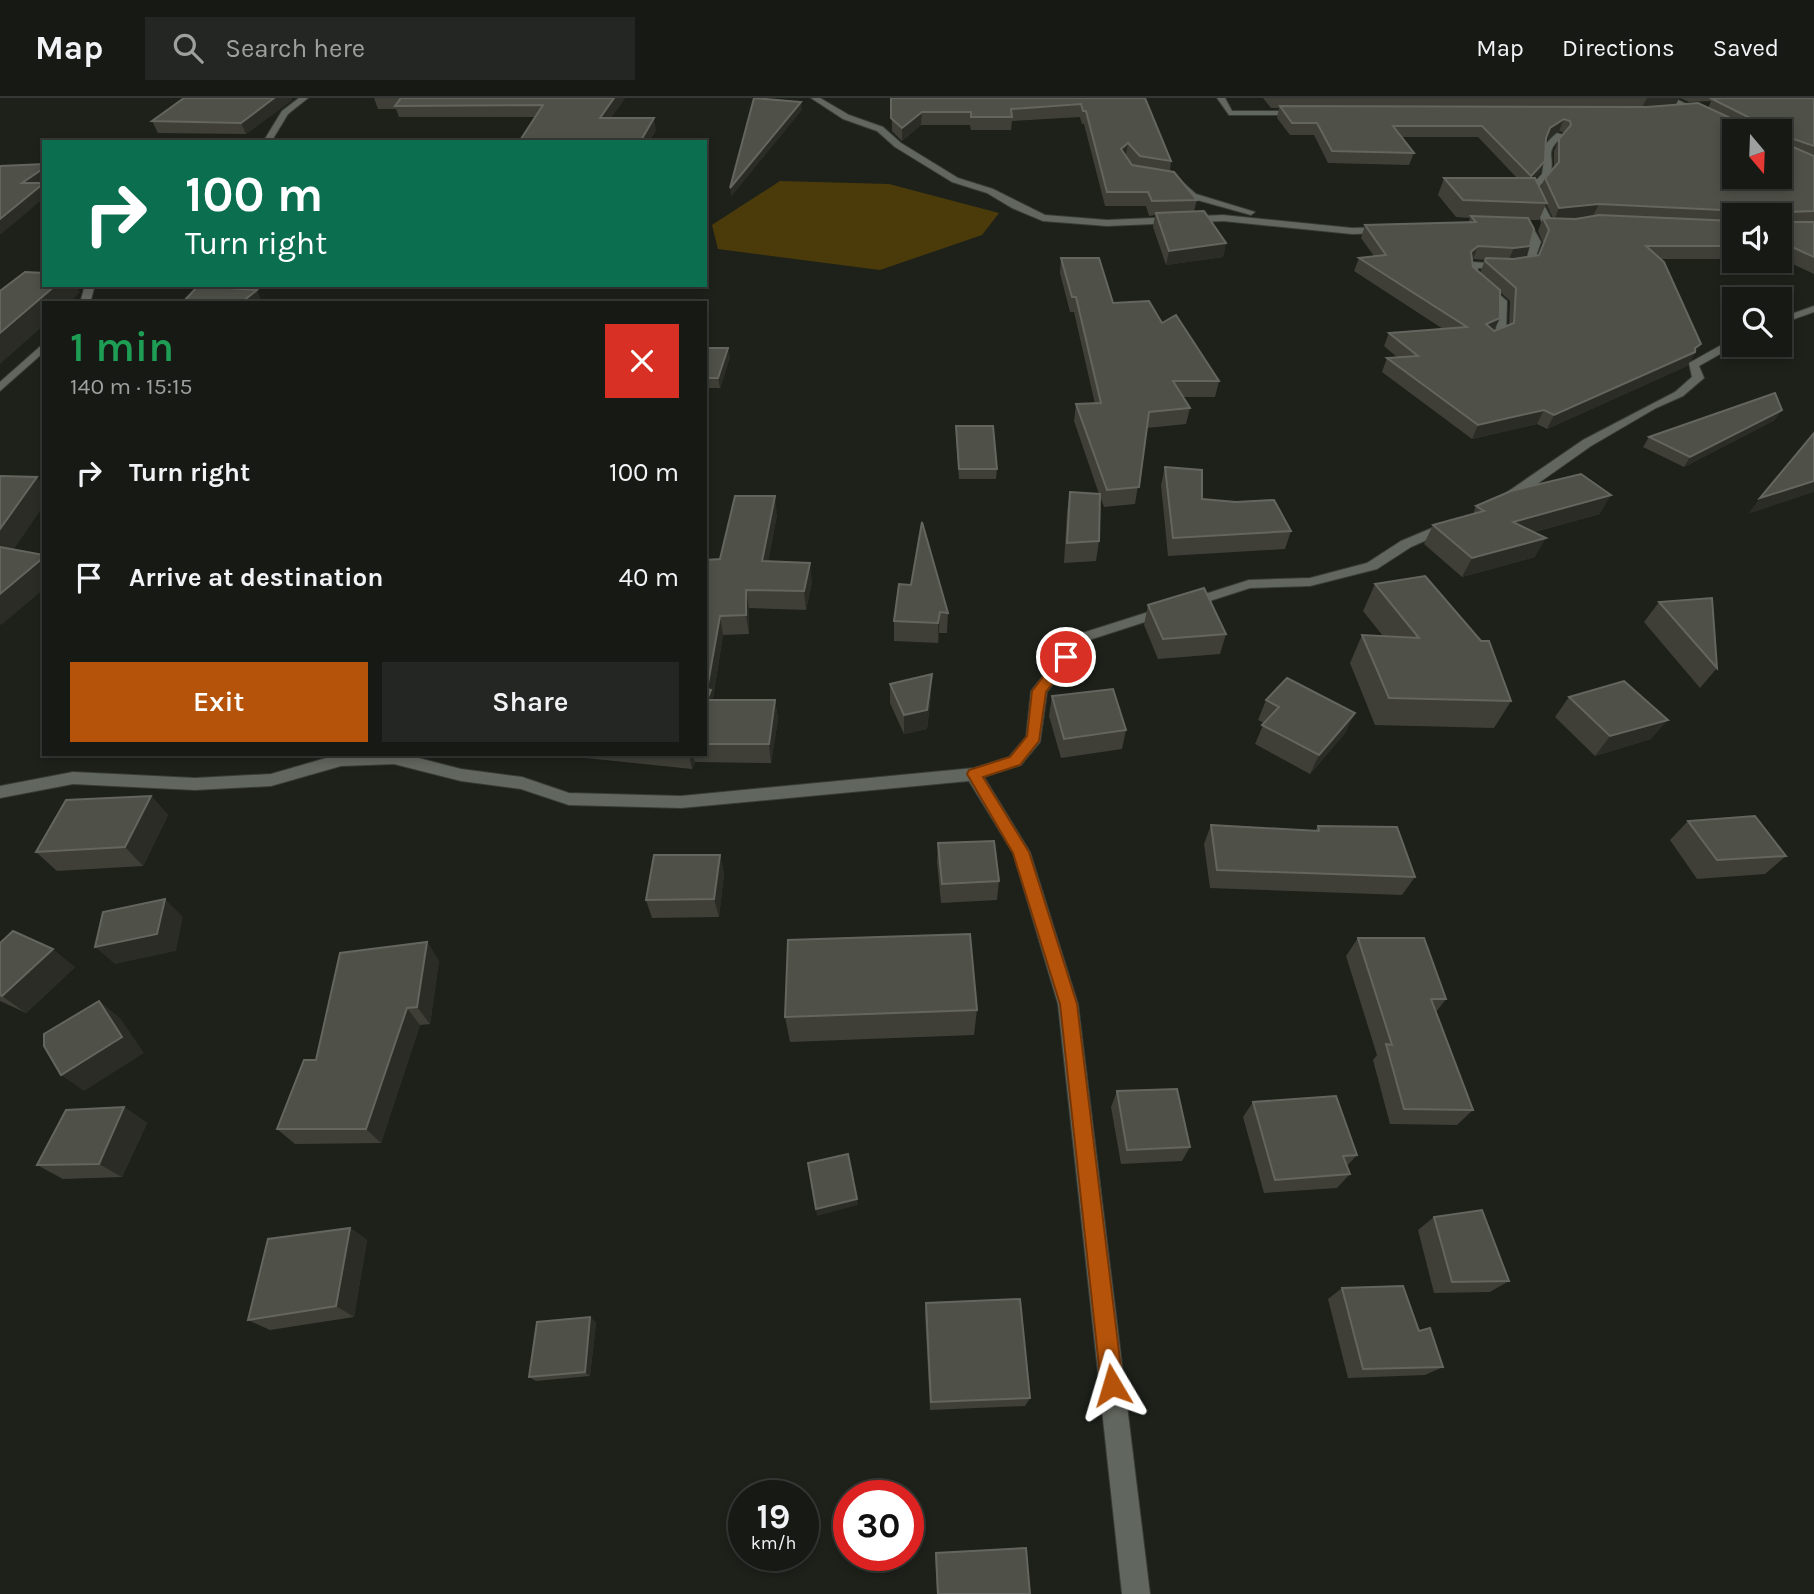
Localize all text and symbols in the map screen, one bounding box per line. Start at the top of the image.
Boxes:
search box [145,17,635,80]
text: Map [35,29,103,67]
icon: search [169,29,207,67]
text: Search here [225,33,365,64]
text: Map [1476,34,1524,62]
text: Directions [1562,34,1675,62]
text: Saved [1713,34,1779,62]
north arrow [1722,119,1792,189]
map controls [1722,119,1792,357]
text: 100 m [185,166,323,223]
icon: right [70,168,161,259]
button: sound [1722,203,1792,273]
text: Turn right [185,225,327,262]
button: search [1722,287,1792,357]
text: 1 min [70,322,174,372]
button: close [605,324,679,398]
text: 140 m · 15:15 [70,373,193,400]
icon: right [70,454,108,492]
text: Turn right [129,457,250,488]
text: 100 m [609,457,679,488]
icon: arrive [70,559,108,597]
text: Arrive at destination [129,562,383,593]
text: 40 m [619,562,679,593]
pin [1036,627,1096,687]
icon: arrive [1047,638,1085,676]
button: Exit [70,662,368,742]
button: Share [382,662,679,742]
position arrow [1075,1348,1149,1422]
speed limit sign: 30 [833,1480,924,1571]
text: 19 [757,1496,790,1537]
text: km/h [751,1532,796,1554]

